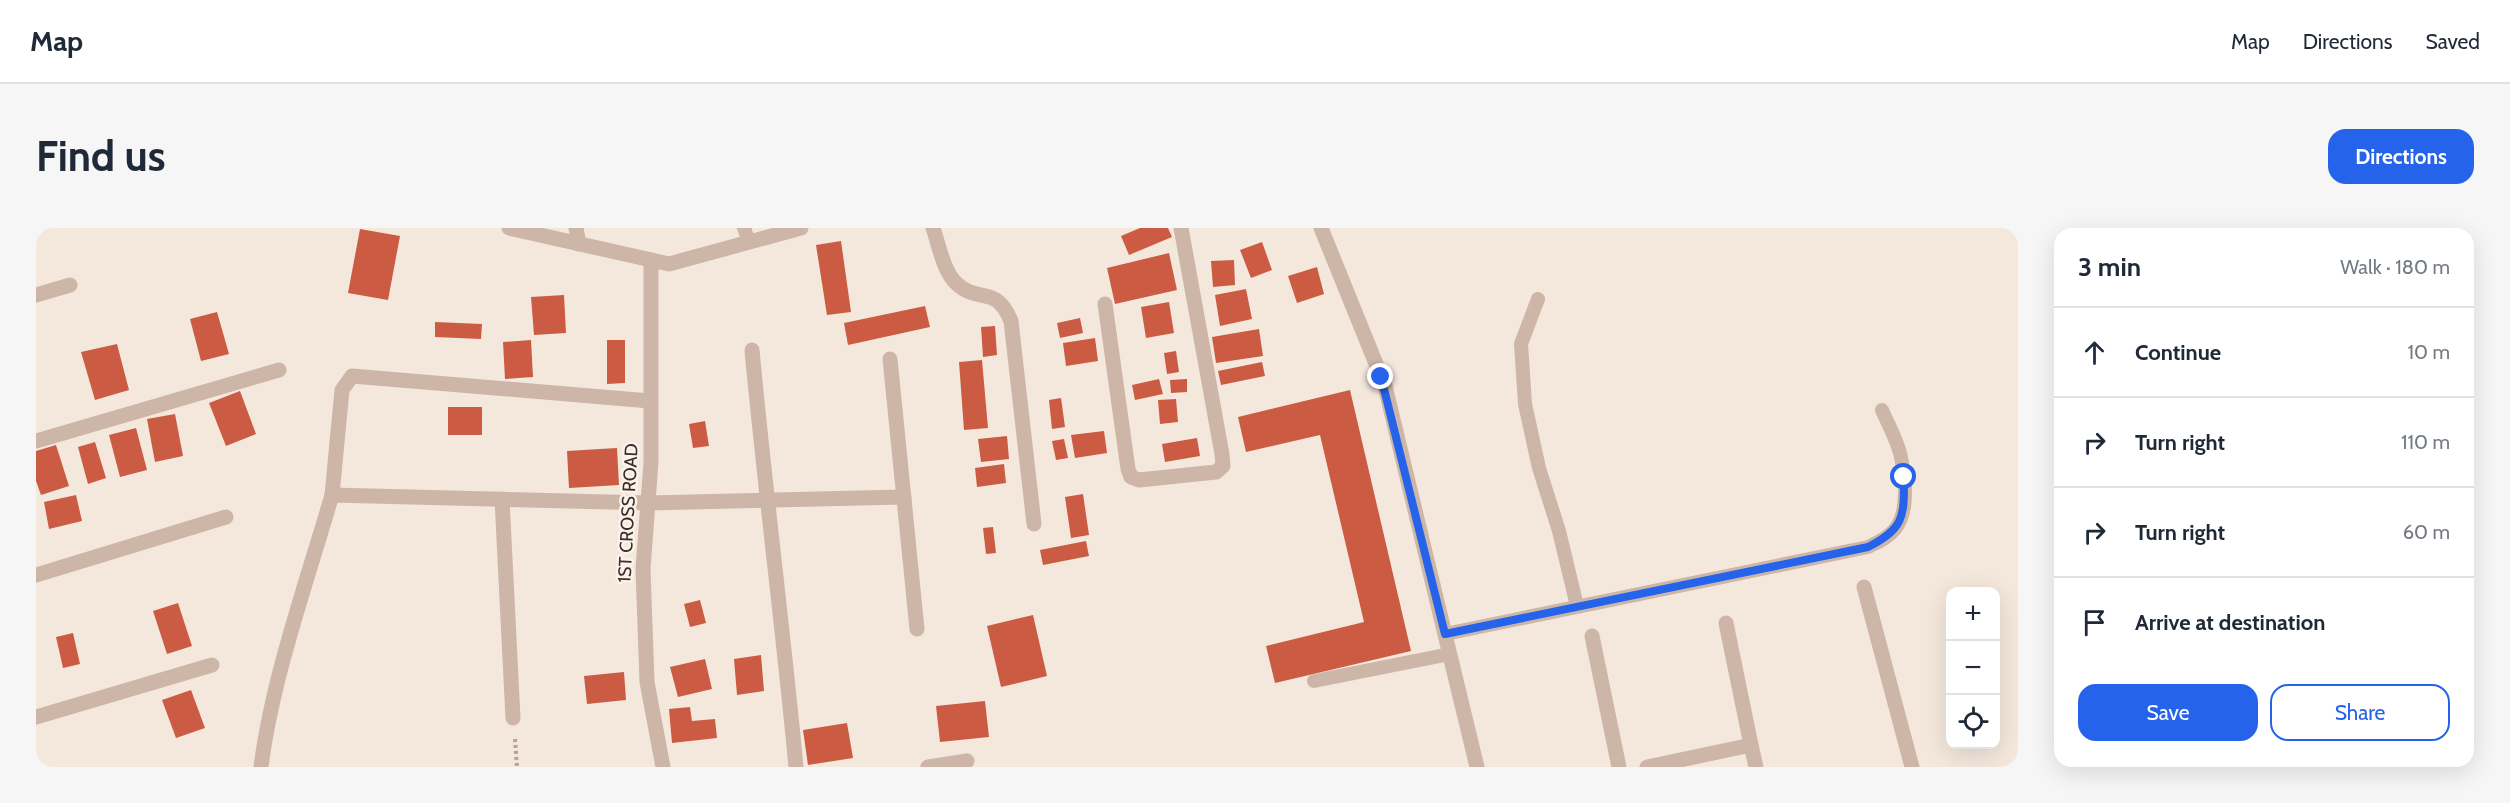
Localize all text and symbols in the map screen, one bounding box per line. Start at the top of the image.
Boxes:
text: Map [30,24,83,58]
text: Map [2231,29,2270,54]
text: Directions [2303,29,2392,54]
text: Saved [2425,29,2480,54]
button: Directions [2328,129,2474,184]
text: Find us [36,130,165,182]
text: 3 min [2078,251,2141,283]
text: Walk · 180 m [2340,255,2450,279]
icon: ahead [2078,336,2111,369]
text: Continue [2135,339,2221,366]
text: 10 m [2407,340,2450,364]
route end [1367,363,1393,389]
icon: right [2078,426,2111,459]
text: Turn right [2135,429,2225,456]
text: 110 m [2401,430,2450,454]
street label: 1ST CROSS ROAD [613,443,643,583]
route start [1890,463,1916,489]
icon: right [2078,516,2111,549]
text: Turn right [2135,519,2225,546]
text: 60 m [2403,520,2450,544]
map controls [1946,587,2000,749]
button: + [1946,587,2000,641]
icon: arrive [2078,606,2111,639]
text: Arrive at destination [2135,609,2325,636]
button: − [1946,641,2000,695]
button: Save [2078,684,2258,741]
button: Share [2270,684,2450,741]
button: locate [1946,695,2000,749]

